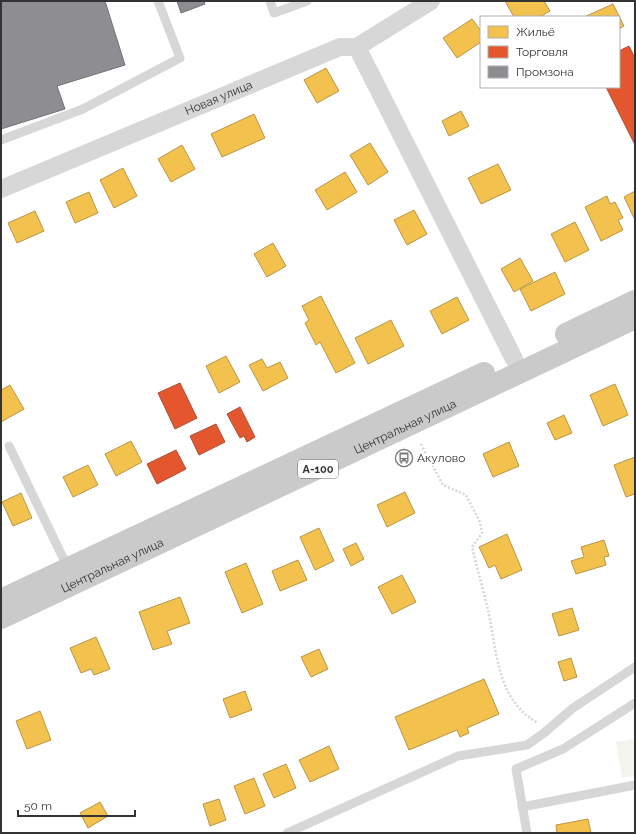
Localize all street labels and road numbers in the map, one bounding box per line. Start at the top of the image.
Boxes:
street label: Новая улица [183,77,254,118]
street label: Центральная улица [352,397,459,457]
road number: А-100 [298,460,338,478]
street label: Центральная улица [59,535,166,596]

